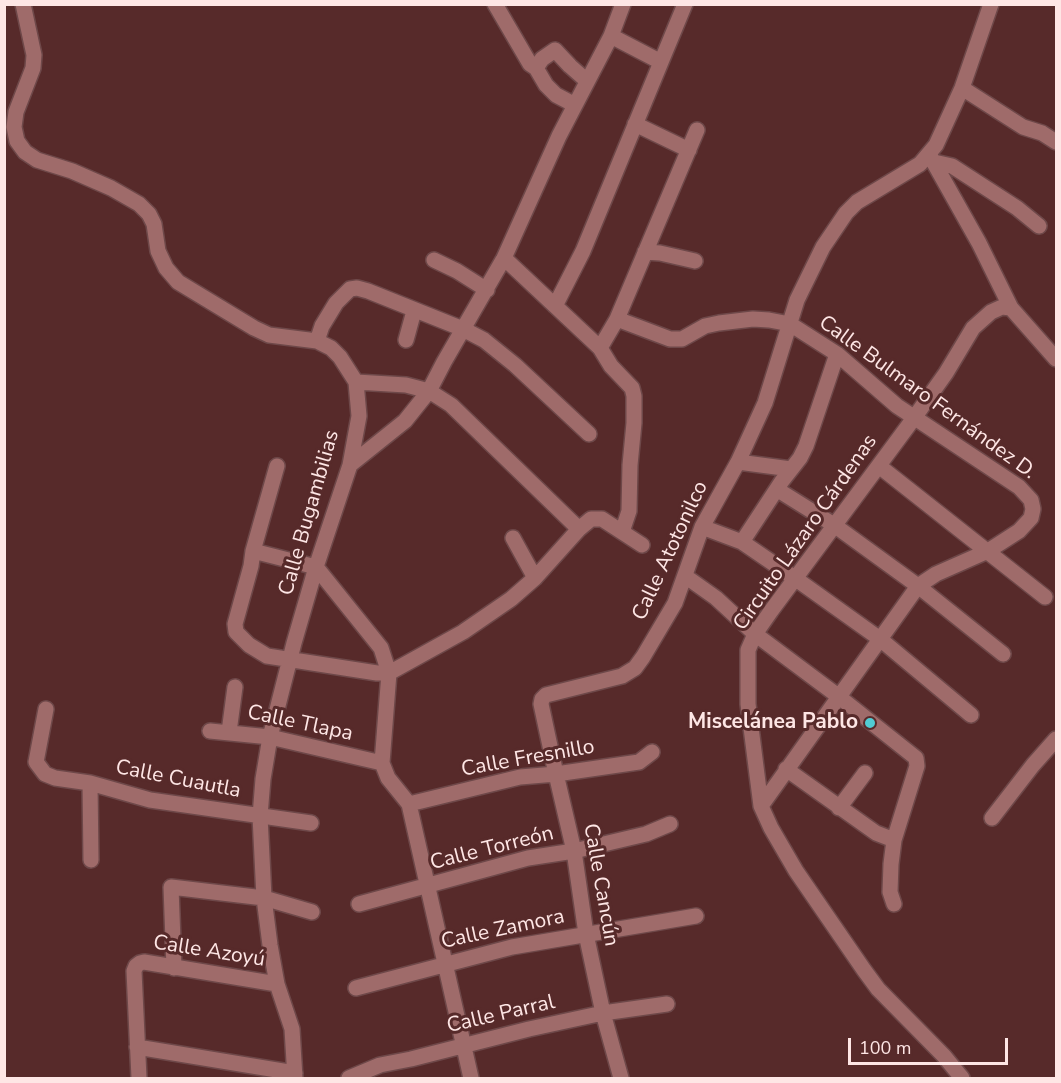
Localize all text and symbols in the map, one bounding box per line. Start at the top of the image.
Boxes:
street label: Calle Bulmaro Fernández D. [813,311,1041,485]
street label: Calle Bugambilias [274,428,346,598]
street label: Circuito Lázaro Cárdenas [729,430,883,636]
street label: Calle Atotonilco [628,477,714,625]
street label: Calle Tlapa [245,701,355,747]
place label: Miscelánea Pablo [688,710,858,736]
marker: Miscelánea Pablo [863,716,877,730]
street label: Calle Fresnillo [460,735,596,783]
street label: Calle Cuautla [113,756,243,804]
street label: Calle Torreón [428,822,556,876]
street label: Calle Cancún [577,822,623,948]
street label: Calle Zamora [439,905,567,955]
street label: Calle Azoyú [151,931,267,973]
street label: Calle Parral [445,990,557,1040]
scale bar [851,1026,1012,1064]
text: 100 m [859,1036,911,1060]

